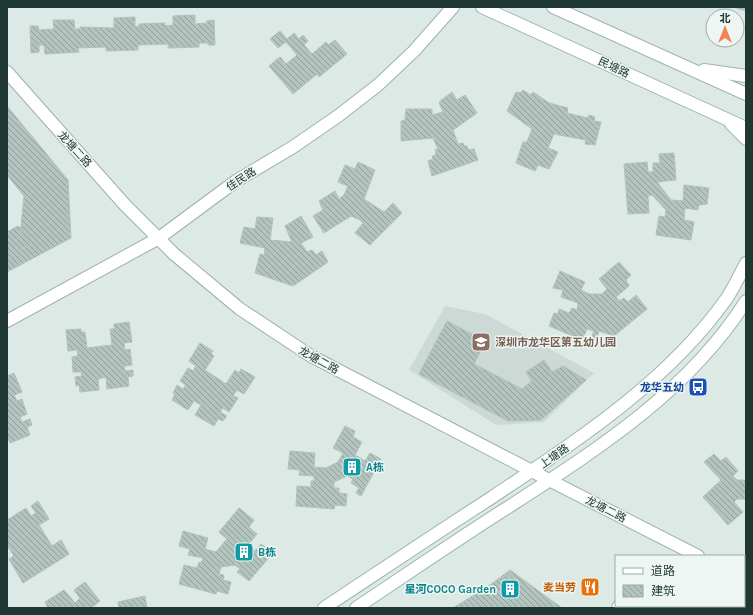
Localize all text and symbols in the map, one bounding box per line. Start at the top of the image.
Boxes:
north arrow [705,8,745,48]
text: 北 [720,12,731,25]
street label: 民塘路 [596,55,631,80]
street label: 龙塘二路 [55,129,94,170]
street label: 佳民路 [224,165,259,194]
school or university icon: 深圳市龙华区第五幼儿园 [470,331,492,353]
place label: 深圳市龙华区第五幼儿园 [495,336,616,349]
street label: 龙塘二路 [296,344,341,377]
bus stop icon: 龙华五幼 [687,376,709,398]
place label: 龙华五幼 [640,381,684,394]
street label: 上塘路 [537,442,572,471]
building icon: A栋 [341,456,363,478]
place label: A栋 [366,461,384,474]
street label: 龙塘二路 [583,494,628,525]
building icon: B栋 [233,541,255,563]
place label: B栋 [258,546,276,559]
legend [615,555,745,607]
text: 道路 [651,564,675,578]
restaurant icon: 麦当劳 [579,576,601,598]
building icon: 星河COCO Garden [499,578,521,600]
place label: 麦当劳 [543,581,576,594]
place label: 星河COCO Garden [405,583,496,596]
text: 建筑 [651,584,675,598]

